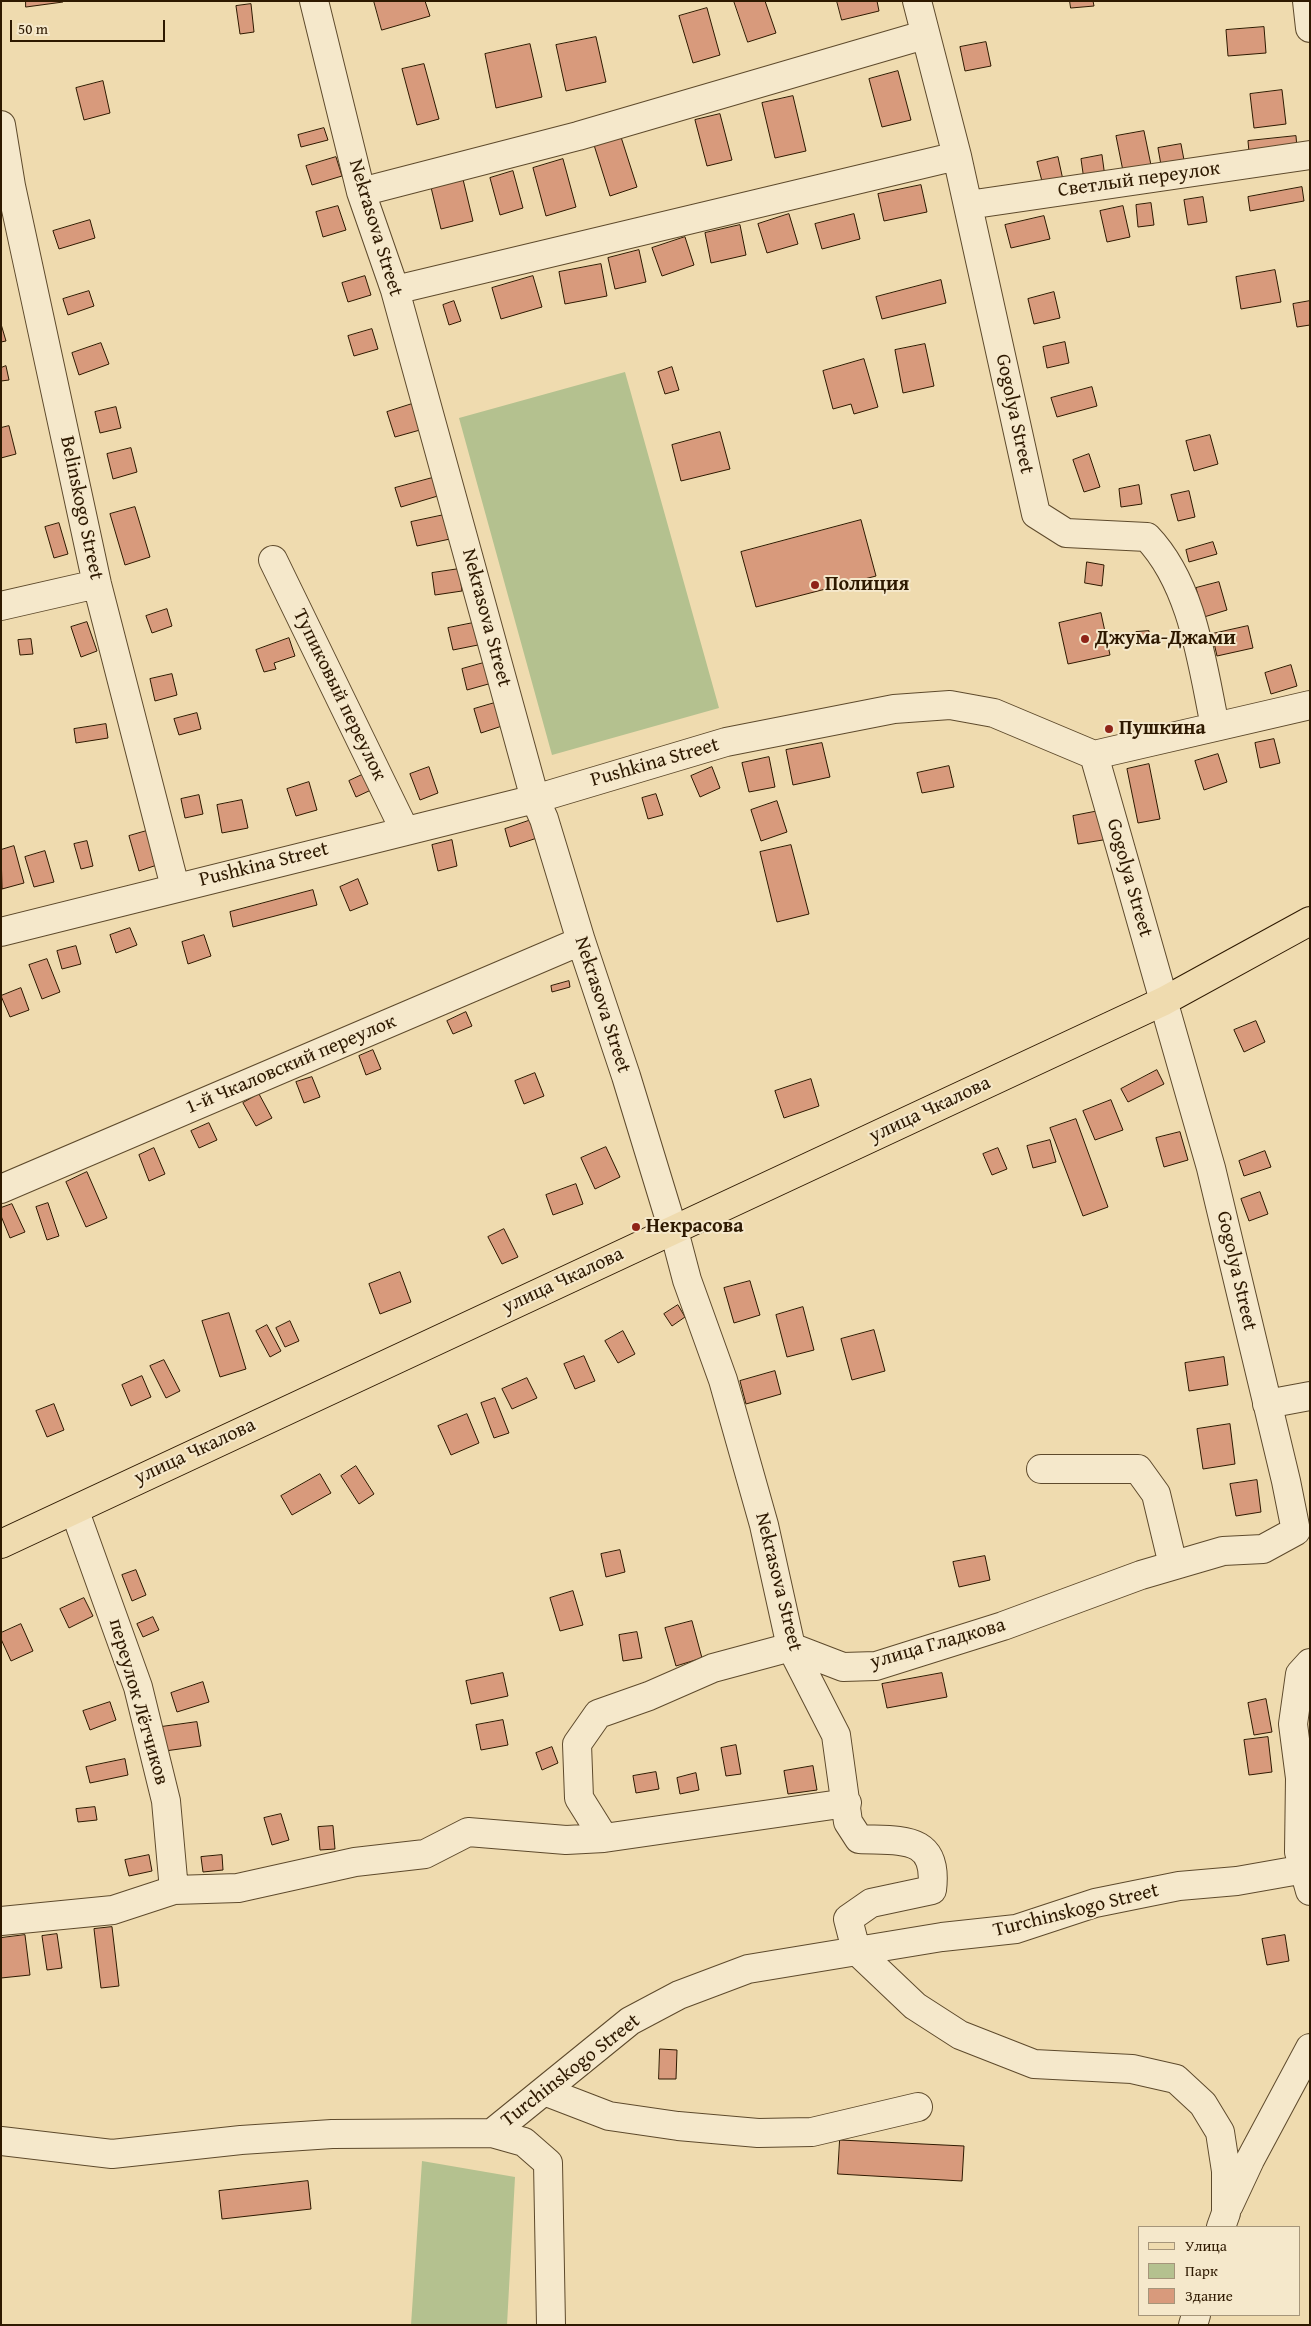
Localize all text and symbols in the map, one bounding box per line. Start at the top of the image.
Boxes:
scale bar [12,10,168,42]
text: 50 m [18,18,48,39]
street label: Nekrasova Street [343,157,407,299]
street label: Светлый переулок [1056,157,1222,203]
street label: Gogolya Street [990,352,1038,476]
street label: Belinskogo Street [54,434,108,582]
street label: Nekrasova Street [456,546,516,690]
place label: Полиция [825,573,909,597]
marker: Полиция [809,579,821,591]
street label: Тупиковый переулок [287,605,391,785]
place label: Джума-Джами [1095,627,1236,651]
marker: Джума-Джами [1079,633,1091,645]
place label: Пушкина [1119,717,1206,741]
marker: Пушкина [1103,723,1115,735]
street label: Pushkina Street [588,733,722,793]
street label: Gogolya Street [1101,816,1157,940]
street label: Pushkina Street [197,837,331,893]
street label: Nekrasova Street [569,934,635,1076]
street label: 1-й Чкаловский переулок [182,1010,400,1120]
street label: улица Чкалова [866,1071,994,1149]
street label: Gogolya Street [1211,1209,1261,1333]
place label: Некрасова [646,1215,743,1239]
marker: Некрасова [630,1221,642,1233]
street label: улица Чкалова [499,1242,627,1320]
street label: улица Чкалова [131,1413,259,1491]
street label: Nekrasova Street [749,1510,807,1654]
street label: улица Гладкова [868,1613,1008,1675]
street label: переулок Лётчиков [103,1616,173,1788]
street label: Turchinskogo Street [991,1879,1161,1943]
street label: Turchinskogo Street [497,2009,645,2133]
legend [1138,2226,1301,2316]
text: Улица [1185,2235,1227,2256]
text: Парк [1185,2260,1218,2281]
text: Здание [1185,2285,1233,2306]

